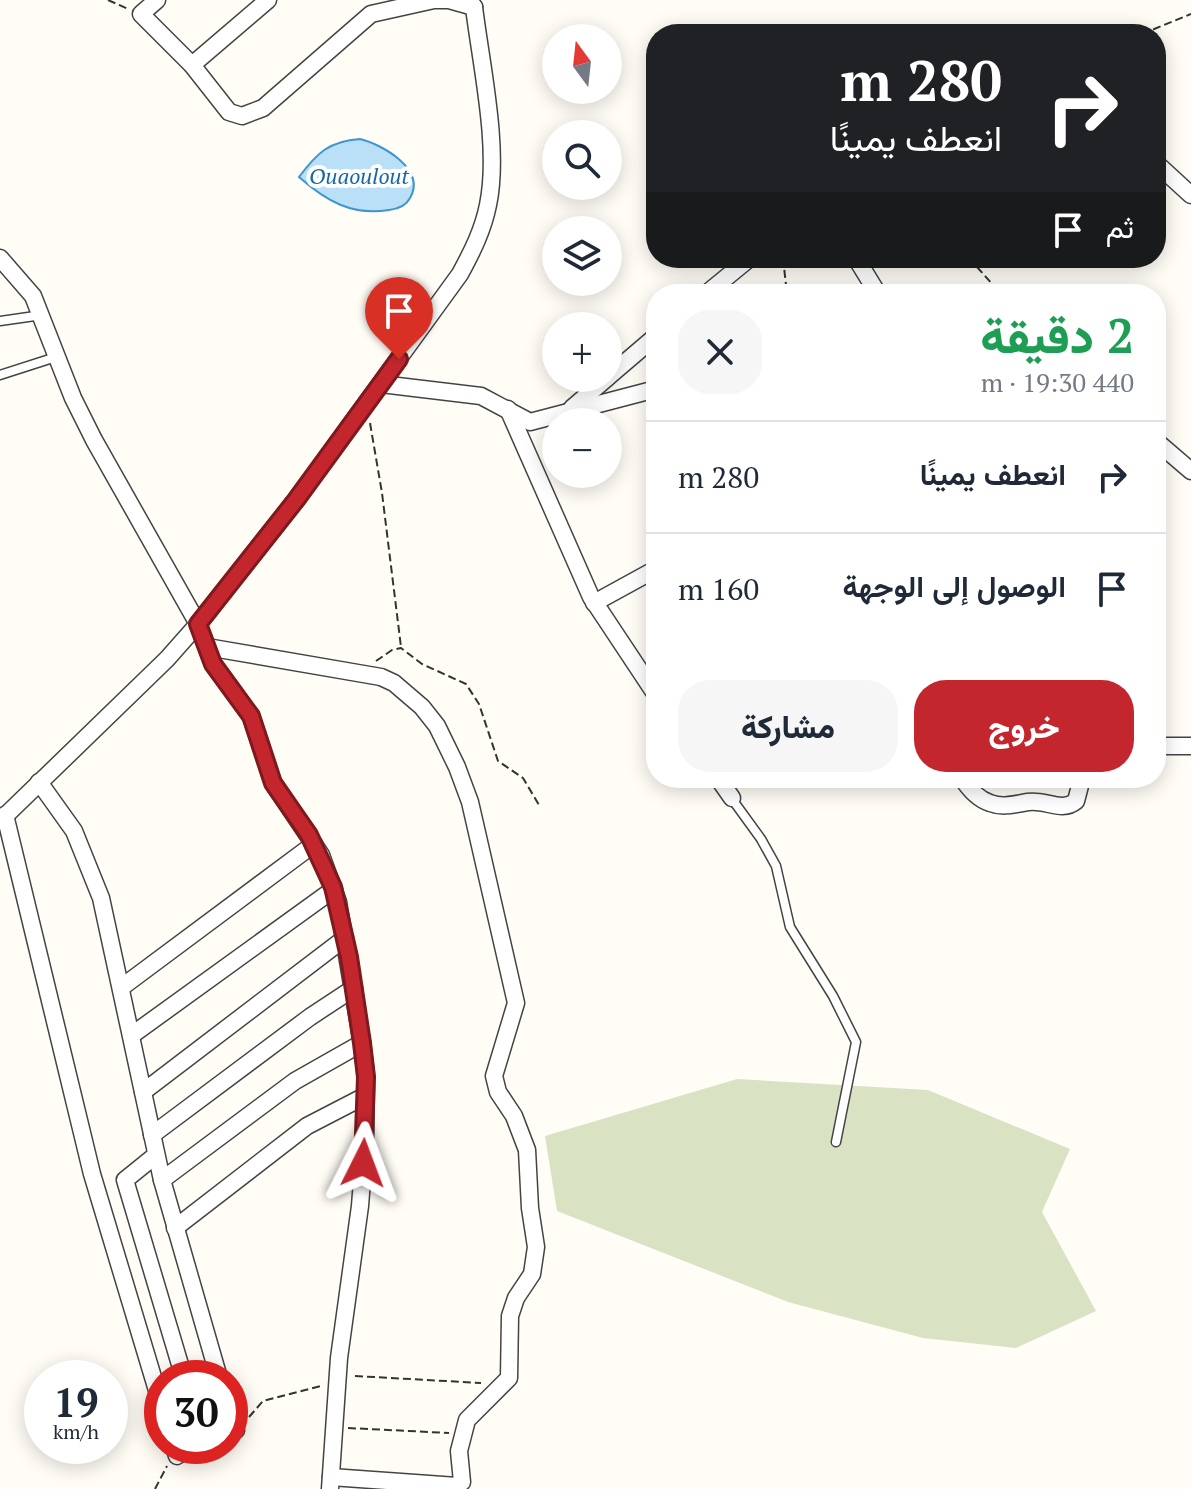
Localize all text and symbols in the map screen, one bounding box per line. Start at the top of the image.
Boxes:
north arrow [542,24,622,104]
map controls [542,24,622,488]
text: 280 m [840,43,1002,117]
icon: right [1030,56,1134,160]
text: انعطف يمينًا [830,114,1002,161]
button: search [542,120,622,200]
water label: Ouaoulout [309,161,410,190]
text: ثم [1106,207,1134,247]
icon: arrive [1046,208,1090,252]
button: layers [542,216,622,296]
pin [365,277,433,359]
icon: arrive [377,289,421,333]
text: 2 دقيقة [980,303,1134,367]
button: close [678,310,762,394]
button: + [542,312,622,392]
text: 440 m · 19:30 [981,365,1134,399]
button: − [542,408,622,488]
text: انعطف يمينًا [920,454,1066,494]
icon: right [1090,455,1134,499]
text: 280 m [678,457,759,497]
text: الوصول إلى الوجهة [842,566,1066,606]
icon: arrive [1090,567,1134,611]
text: 160 m [678,569,759,609]
button: مشاركة [678,680,898,772]
button: خروج [914,680,1134,772]
position arrow [321,1121,405,1205]
speed limit sign: 30 [144,1360,248,1464]
text: 19 [53,1375,99,1428]
text: km/h [53,1418,99,1445]

